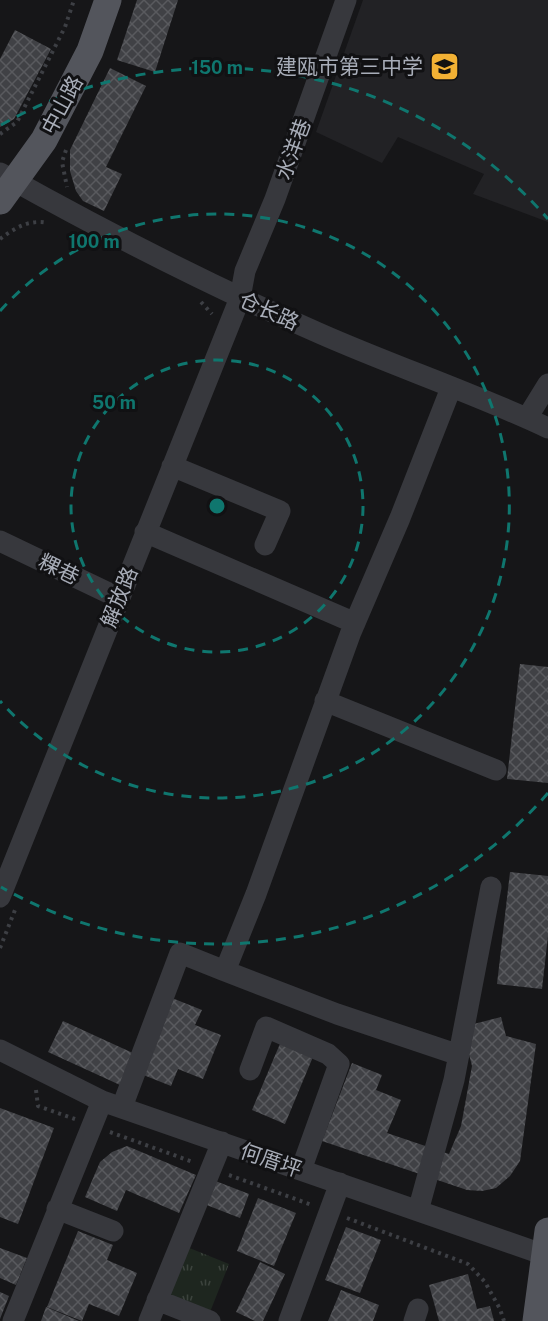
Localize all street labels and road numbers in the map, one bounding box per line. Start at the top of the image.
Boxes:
street label: 中山路 [36,71,88,139]
street label: 水洋巷 [270,115,316,183]
street label: 仓长路 [235,287,303,335]
street label: 粿巷 [35,549,83,589]
street label: 解放路 [96,563,142,631]
street label: 何厝坪 [237,1138,305,1182]

